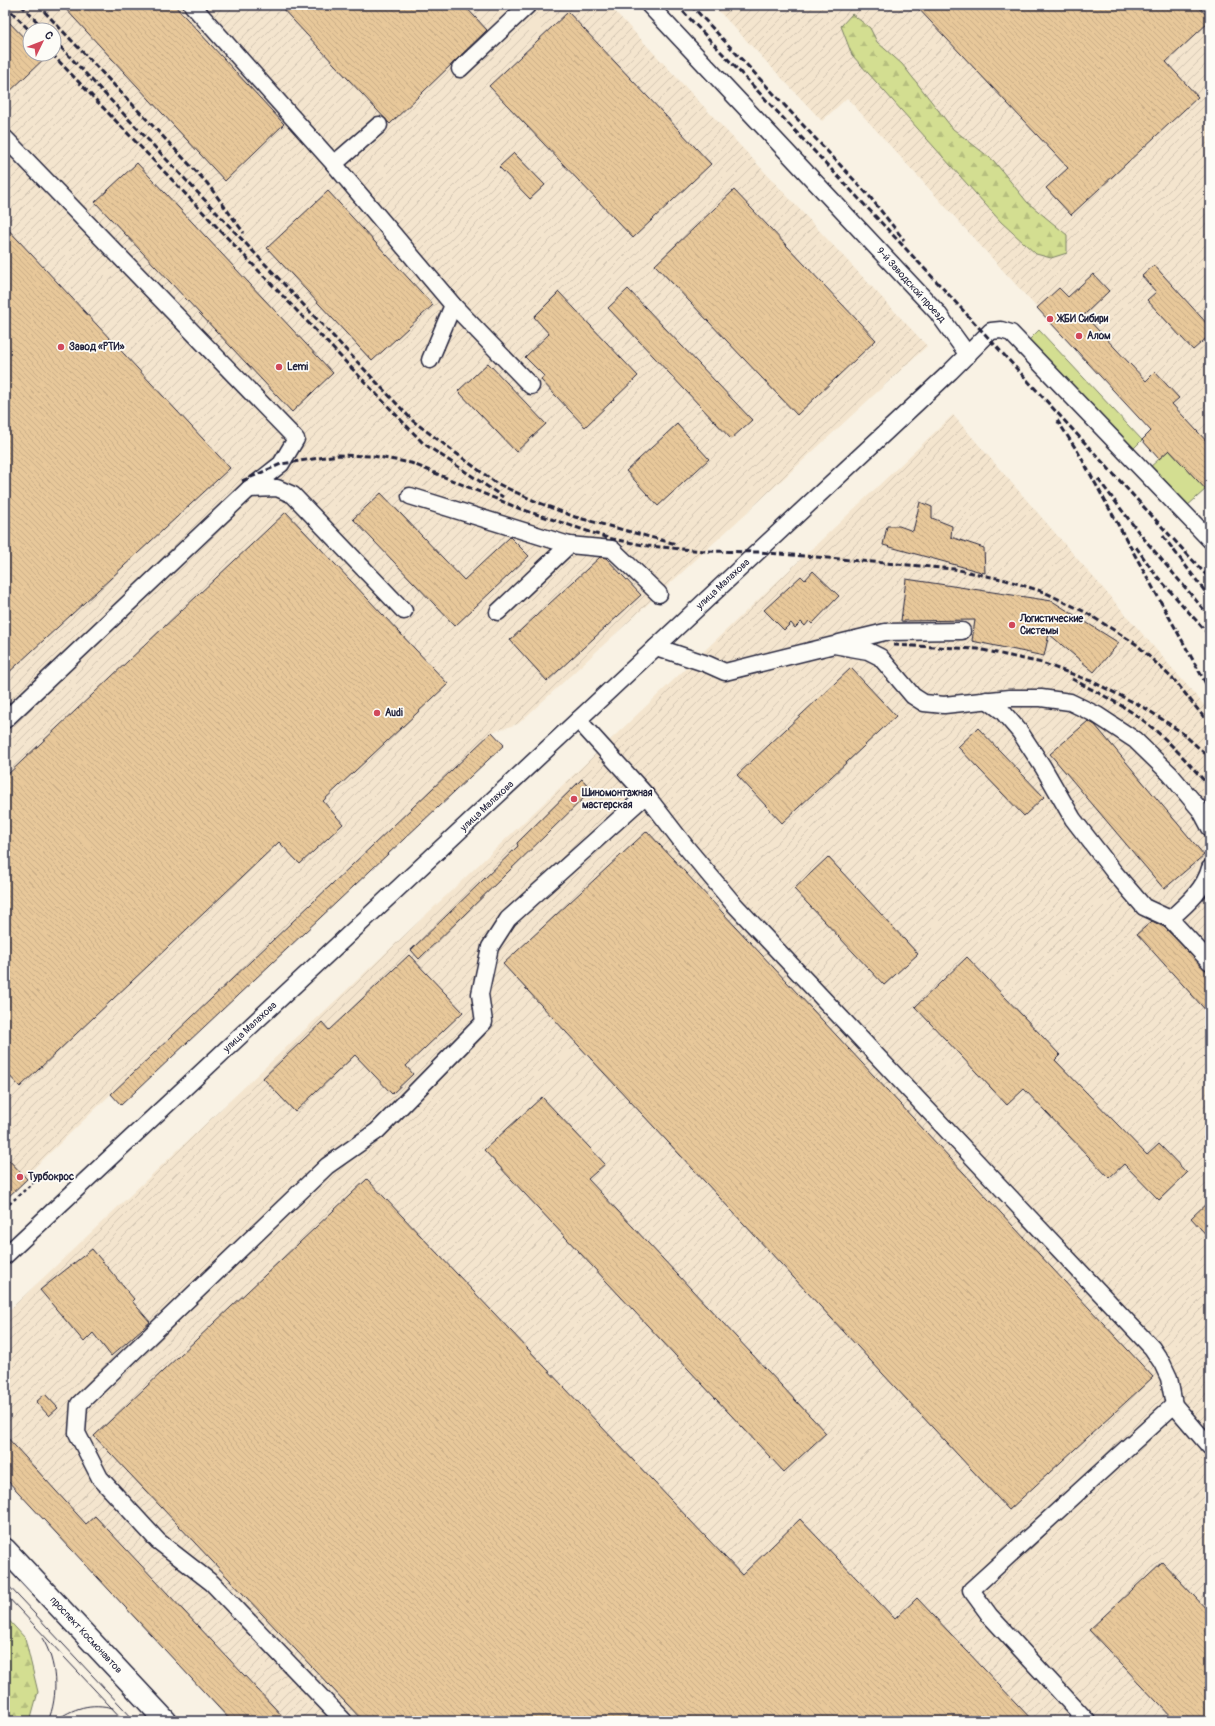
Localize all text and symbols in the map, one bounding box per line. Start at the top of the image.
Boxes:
north arrow [22,22,62,62]
text: С [42,29,56,43]
street label: 9-й Заводской проезд [874,245,948,325]
place label: ЖБИ Сибири [1056,313,1109,325]
marker: ЖБИ Сибири [1045,314,1055,324]
place label: Алом [1087,330,1111,342]
marker: Алом [1074,331,1084,341]
place label: Завод «РТИ» [69,341,126,353]
marker: Завод «РТИ» [56,342,66,352]
place label: Lemi [287,361,308,373]
marker: Lemi [274,362,284,372]
street label: улица Малахова [693,556,752,613]
place label: Логистические Системы [1019,613,1084,637]
marker: Логистические Системы [1007,620,1017,630]
place label: Audi [385,707,403,719]
marker: Audi [372,708,382,718]
street label: улица Малахова [457,778,516,835]
place label: Шиномонтажная мастерская [581,787,653,811]
marker: Шиномонтажная мастерская [569,794,579,804]
street label: улица Малахова [220,999,279,1056]
place label: Турбокрос [27,1171,74,1183]
marker: Турбокрос [15,1172,25,1182]
street label: проспект Космонавтов [47,1594,125,1676]

